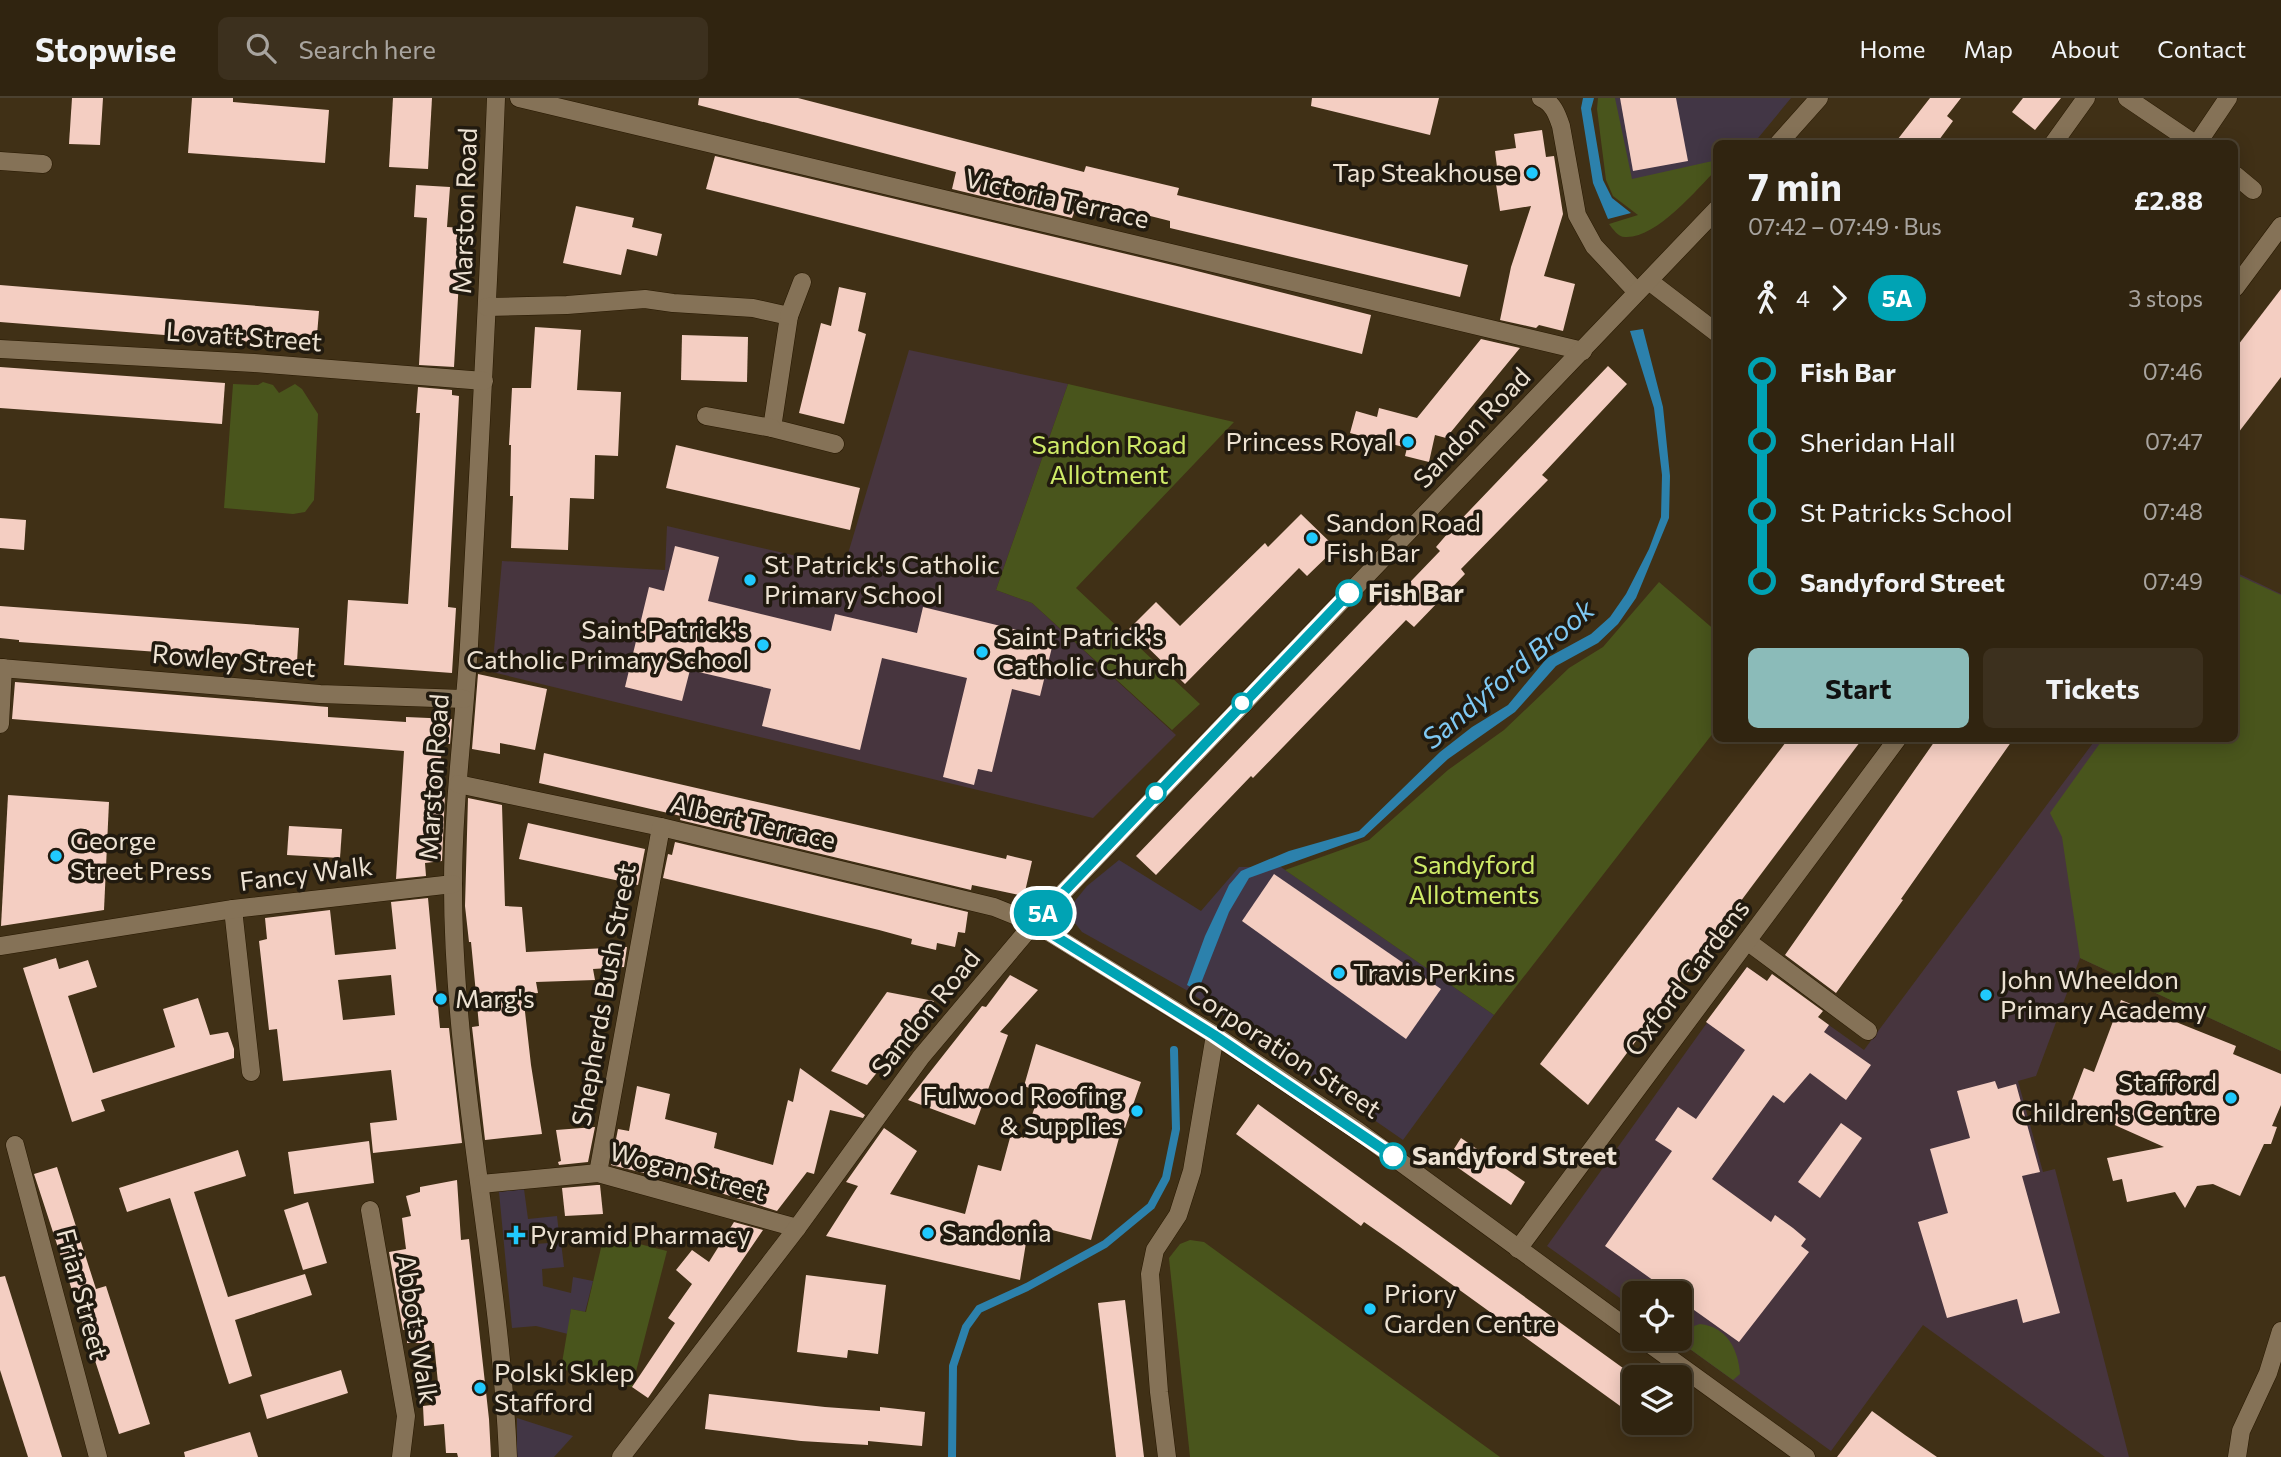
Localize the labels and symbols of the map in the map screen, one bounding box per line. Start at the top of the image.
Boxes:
street label: Marston Road [445,127,482,295]
place label: Tap Steakhouse [1332,156,1518,187]
street label: Victoria Terrace [962,161,1152,234]
marker: Tap Steakhouse [1524,165,1540,181]
street label: Lovatt Street [165,315,323,356]
street label: Sandon Road [1406,360,1536,493]
place label: Princess Royal [1226,425,1394,456]
park label: Sandon Road Allotment [1032,428,1186,489]
marker: Princess Royal [1400,434,1416,450]
place label: Sandon Road Fish Bar [1326,506,1481,567]
marker: Sandon Road Fish Bar [1304,530,1320,546]
place label: St Patrick's Catholic Primary School [764,548,1000,609]
marker: St Patrick's Catholic Primary School [742,572,758,588]
place label: Fish Bar [1368,576,1464,607]
marker: Fish Bar [1336,580,1362,606]
water label: Sandyford Brook [1414,591,1601,755]
place label: Saint Patrick's Catholic Primary School [466,613,749,674]
place label: Saint Patrick's Catholic Church [996,620,1185,681]
street label: Rowley Street [151,637,317,682]
marker: Saint Patrick's Catholic Primary School [755,637,771,653]
marker: Saint Patrick's Catholic Church [974,644,990,660]
street label: Marston Road [411,693,454,861]
unlabelled marker [1232,693,1252,713]
unlabelled marker [1146,783,1166,803]
street label: Albert Terrace [668,786,839,855]
place label: George Street Press [70,824,212,885]
marker: George Street Press [48,848,64,864]
park label: Sandyford Allotments [1409,848,1539,909]
street label: Fancy Walk [238,849,374,896]
street label: Shepherds Bush Street [564,861,641,1128]
line badge: 5A [1012,890,1074,936]
street label: Oxford Gardens [1617,893,1755,1061]
street label: Sandon Road [864,942,986,1082]
place label: Travis Perkins [1353,956,1515,987]
place label: John Wheeldon Primary Academy [2000,963,2207,1024]
marker: Travis Perkins [1331,965,1347,981]
street label: Corporation Street [1182,976,1387,1124]
place label: Marg's [455,982,535,1013]
marker: John Wheeldon Primary Academy [1978,987,1994,1003]
marker: Marg's [433,991,449,1007]
place label: Stafford Children's Centre [2015,1066,2217,1127]
place label: Fulwood Roofing & Supplies [923,1079,1123,1140]
marker: Stafford Children's Centre [2223,1090,2239,1106]
marker: Fulwood Roofing & Supplies [1129,1103,1145,1119]
street label: Wogan Street [607,1135,770,1206]
place label: Sandyford Street [1412,1139,1617,1170]
marker: Sandyford Street [1380,1143,1406,1169]
place label: Sandonia [942,1216,1051,1247]
place label: Pyramid Pharmacy [530,1218,751,1249]
street label: Friar Street [51,1225,116,1362]
marker: Sandonia [920,1225,936,1241]
marker: Pyramid Pharmacy [508,1227,524,1243]
street label: Abbots Walk [391,1252,446,1406]
place label: Priory Garden Centre [1384,1277,1556,1338]
marker: Priory Garden Centre [1362,1301,1378,1317]
place label: Polski Sklep Stafford [494,1356,635,1417]
marker: Polski Sklep Stafford [472,1380,488,1396]

